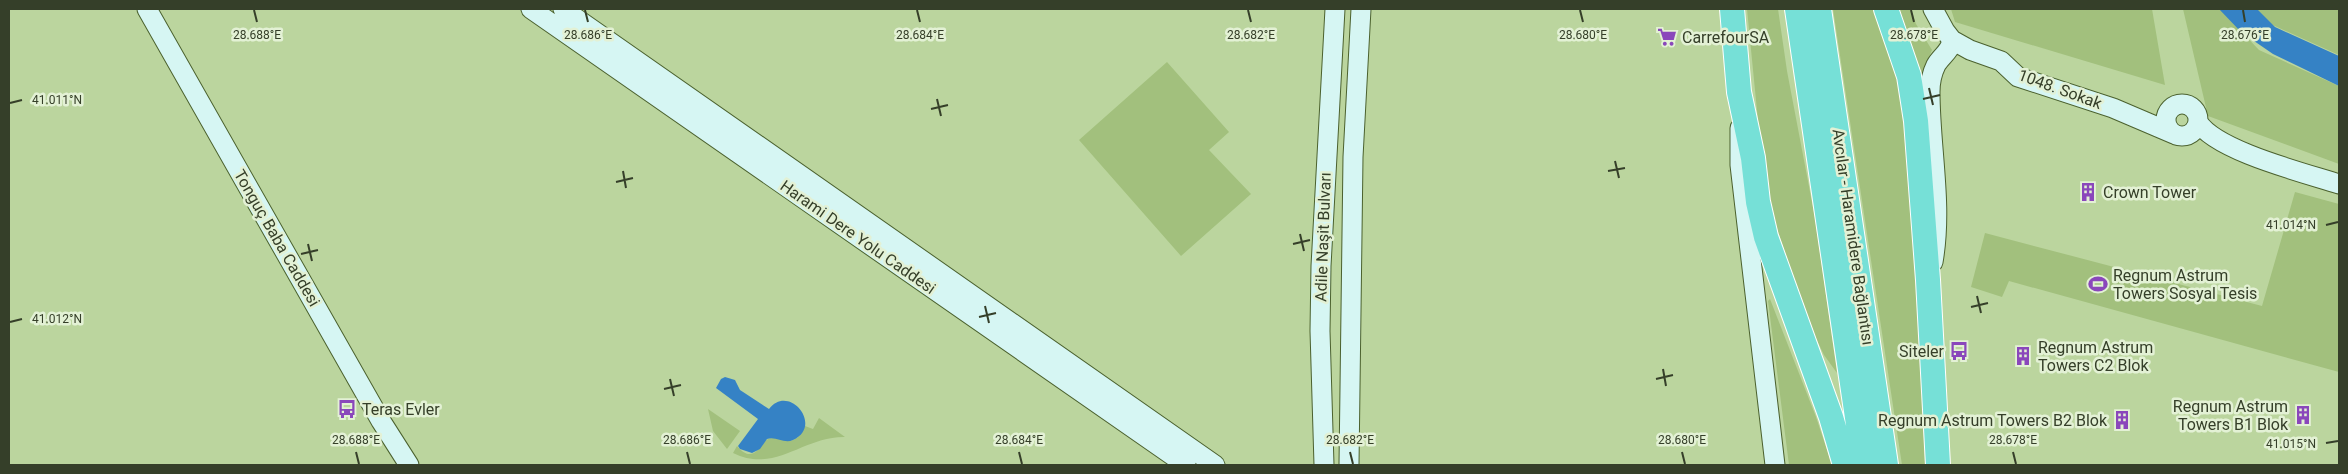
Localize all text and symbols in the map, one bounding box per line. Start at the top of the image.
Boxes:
supermarket icon: CarrefourSA [1656,26,1678,48]
text: 28.688°E [233,28,281,42]
text: 28.686°E [564,28,612,42]
text: 28.684°E [896,28,944,42]
text: 28.682°E [1227,28,1275,42]
text: 28.680°E [1559,28,1607,42]
place label: CarrefourSA [1682,28,1770,47]
text: 28.678°E [1890,28,1938,42]
text: 28.676°E [2221,28,2269,42]
street label: 1048. Sokak [2016,65,2105,113]
text: 41.011°N [32,93,82,107]
street label: Avcılar - Haramidere Bağlantısı [1828,128,1878,346]
street label: Tonguç Baba Caddesi [230,166,324,310]
street label: Adile Naşit Bulvarı [1311,172,1335,302]
street label: Harami Dere Yolu Caddesi [777,176,939,298]
building icon: Crown Tower [2077,181,2099,203]
place label: Crown Tower [2103,183,2197,202]
text: 41.014°N [2266,218,2316,232]
place label: Regnum Astrum Towers Sosyal Tesis [2113,266,2257,303]
sports icon: Regnum Astrum Towers Sosyal Tesis [2087,273,2109,295]
text: 41.012°N [32,312,82,326]
place label: Regnum Astrum Towers C2 Blok [2038,338,2153,375]
bus stop icon: Siteler [1948,340,1970,362]
place label: Siteler [1899,342,1945,361]
building icon: Regnum Astrum Towers C2 Blok [2012,345,2034,367]
place label: Regnum Astrum Towers B1 Blok [2173,397,2289,434]
bus stop icon: Teras Evler [336,398,358,420]
place label: Teras Evler [362,400,440,419]
building icon: Regnum Astrum Towers B1 Blok [2292,404,2314,426]
building icon: Regnum Astrum Towers B2 Blok [2111,409,2133,431]
place label: Regnum Astrum Towers B2 Blok [1878,411,2108,430]
text: 28.688°E [332,433,380,447]
text: 28.686°E [663,433,711,447]
text: 28.684°E [995,433,1043,447]
text: 28.682°E [1326,433,1374,447]
text: 28.680°E [1658,433,1706,447]
text: 28.678°E [1989,433,2037,447]
text: 41.015°N [2266,437,2316,451]

